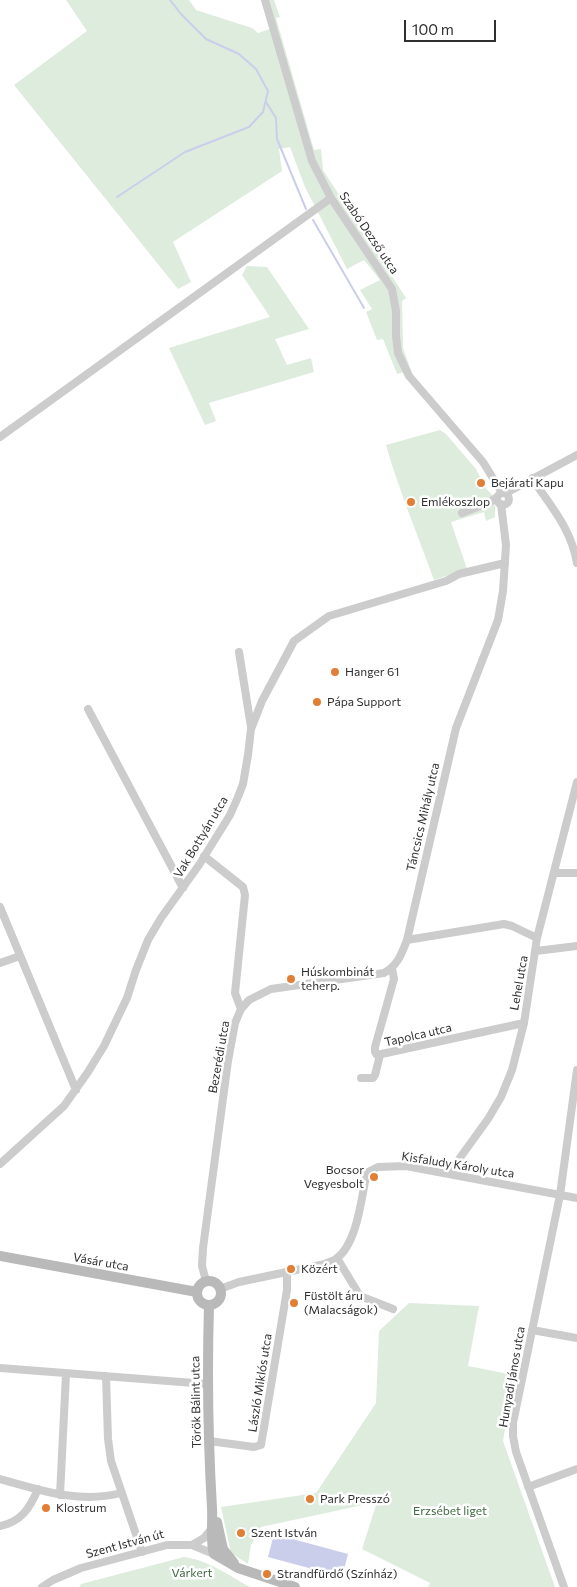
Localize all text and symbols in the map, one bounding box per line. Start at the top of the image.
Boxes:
scale bar [407,10,500,42]
text: 100 m [412,20,454,38]
street label: Szabó Dezső utca [336,189,402,277]
place label: Bejárati Kapu [491,476,564,490]
marker: Bejárati Kapu [475,477,487,489]
place label: Emlékoszlop [421,495,490,509]
marker: Emlékoszlop [405,496,417,508]
place label: Hanger 61 [345,665,399,679]
marker: Hanger 61 [329,666,341,678]
place label: Pápa Support [327,695,401,709]
marker: Pápa Support [311,696,323,708]
street label: Táncsics Mihály utca [404,761,442,873]
street label: Vak Bottyán utca [171,794,231,880]
street label: Lehel utca [507,954,531,1012]
place label: Húskombinát teherp. [301,965,374,993]
marker: Húskombinát teherp. [285,973,297,985]
street label: Bezerédi utca [206,1020,232,1094]
street label: Tapolca utca [383,1020,453,1050]
street label: Kisfaludy Károly utca [401,1149,515,1181]
place label: Bocsor Vegyesbolt [304,1163,364,1191]
marker: Bocsor Vegyesbolt [368,1171,380,1183]
street label: Vásár utca [72,1250,130,1274]
place label: Közért [301,1262,338,1276]
marker: Közért [285,1263,297,1275]
place label: Füstölt áru (Malacságok) [304,1289,378,1317]
marker: Füstölt áru (Malacságok) [288,1297,300,1309]
street label: Hunyadi János utca [496,1325,528,1429]
street label: László Miklós utca [245,1333,275,1433]
street label: Török Bálint utca [188,1356,204,1448]
place label: Park Presszó [320,1492,390,1506]
marker: Park Presszó [304,1493,316,1505]
place label: Klostrum [56,1501,106,1515]
marker: Klostrum [40,1502,52,1514]
park label: Erzsébet liget [413,1504,487,1518]
place label: Szent István [251,1526,317,1540]
street label: Szent István út [84,1527,166,1561]
marker: Szent István [235,1527,247,1539]
park label: Várkert [172,1566,212,1580]
place label: Strandfürdő (Színház) [277,1567,397,1581]
marker: Strandfürdő (Színház) [261,1568,273,1580]

